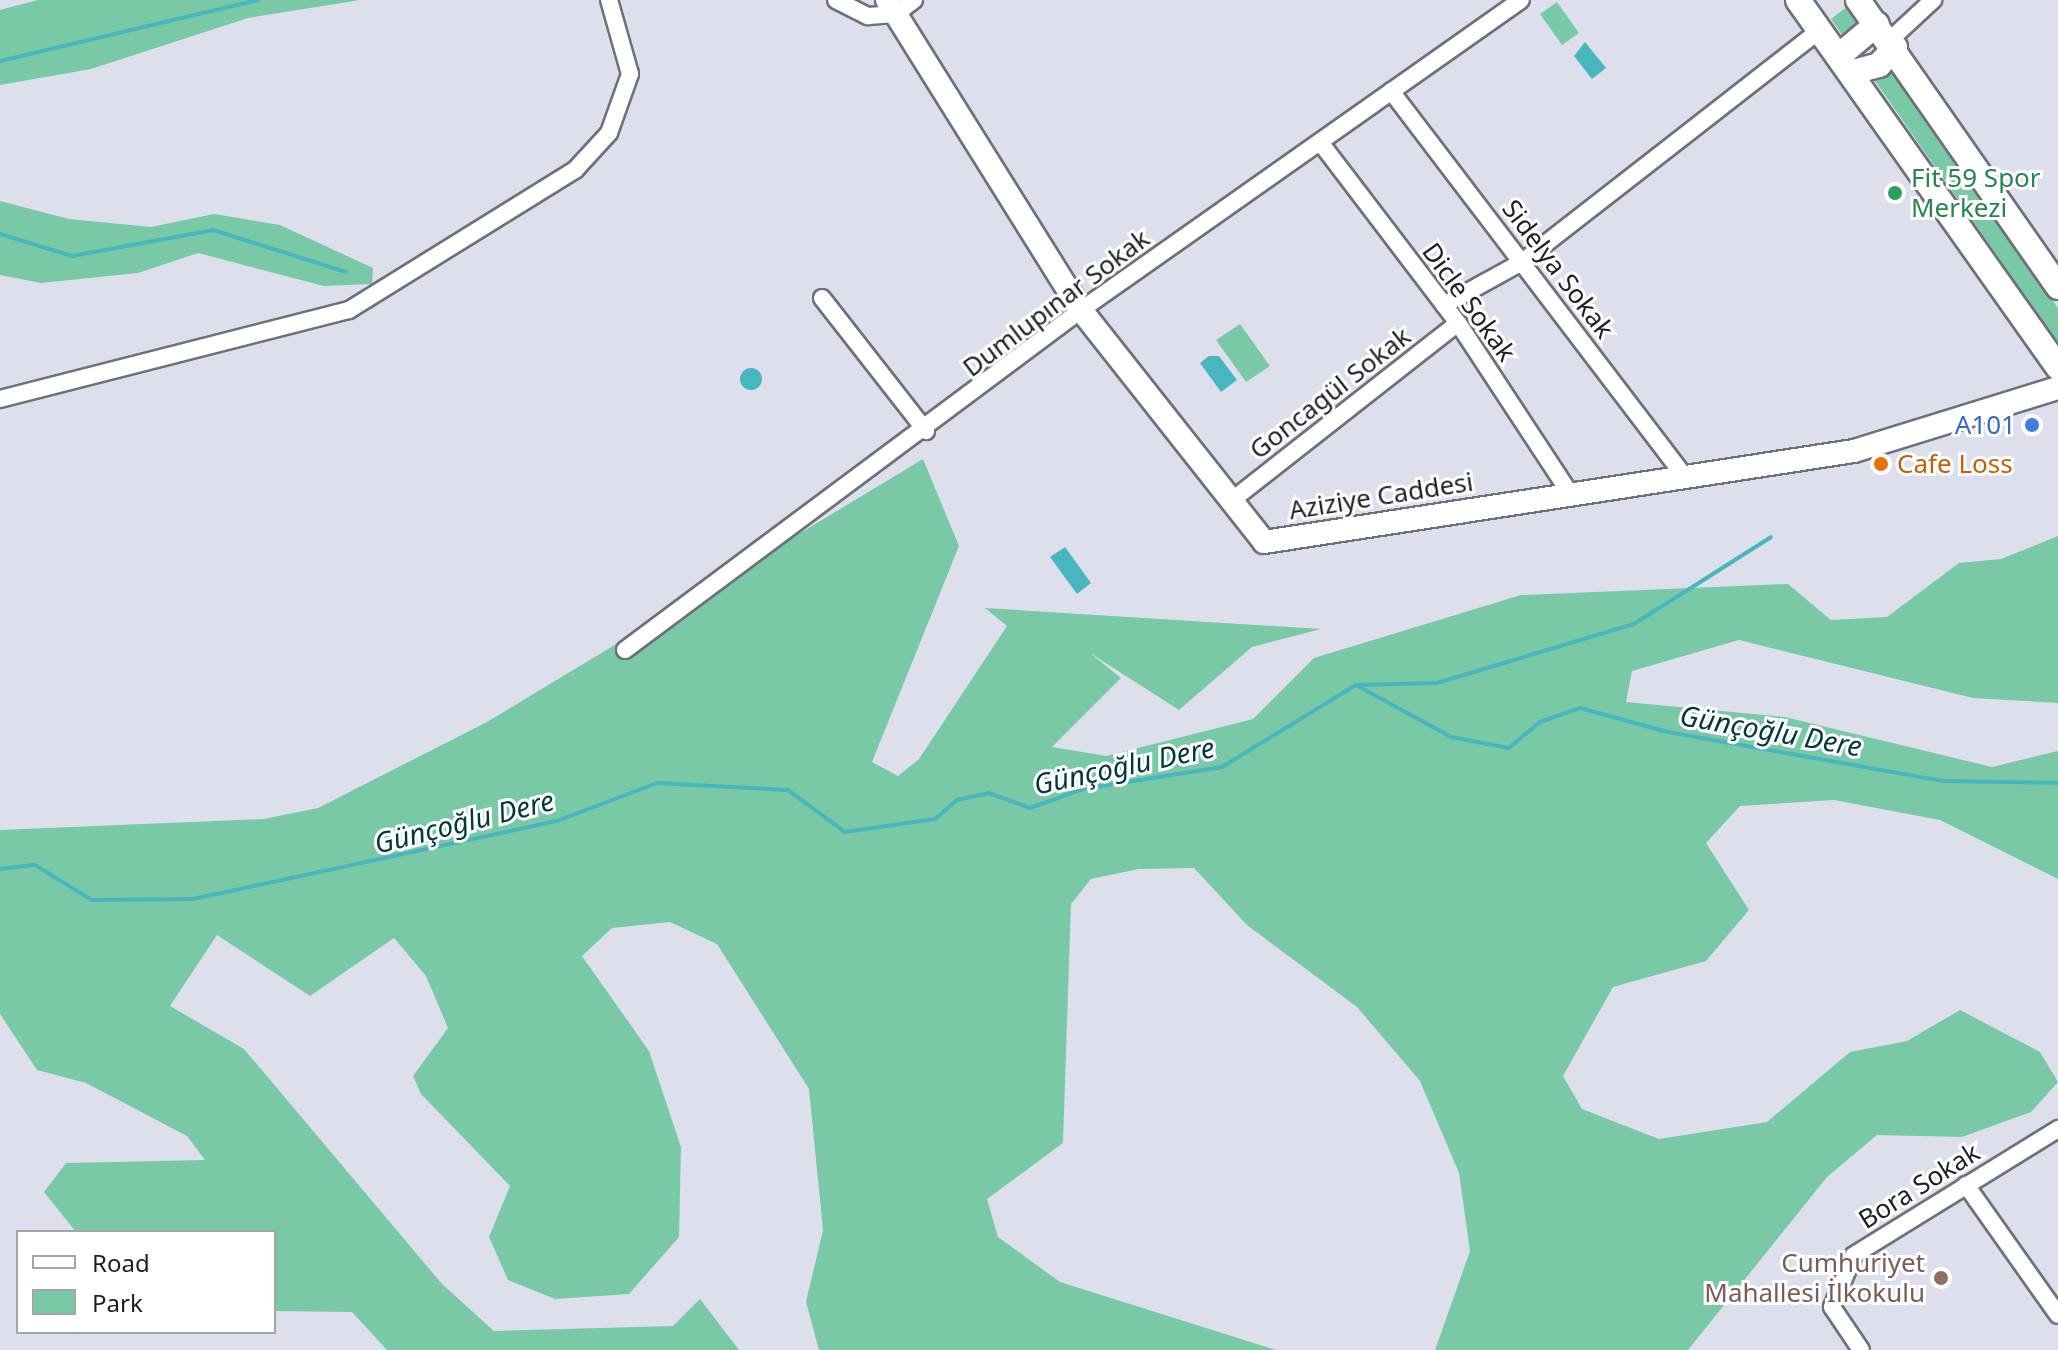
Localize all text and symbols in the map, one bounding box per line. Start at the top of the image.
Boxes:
place label: Fit 59 Spor Merkezi [1911,162,2041,224]
marker: Fit 59 Spor Merkezi [1886,184,1904,202]
street label: Sidelya Sokak [1496,194,1620,344]
street label: Dumlupınar Sokak [957,223,1155,383]
street label: Dicle Sokak [1416,237,1522,367]
street label: Goncagül Sokak [1243,320,1417,466]
place label: A101 [1955,409,2016,441]
marker: A101 [2023,416,2041,434]
place label: Cafe Loss [1897,448,2013,480]
marker: Cafe Loss [1872,455,1890,473]
street label: Aziziye Caddesi [1287,466,1475,526]
water label: Günçoğlu Dere [1677,697,1865,763]
water label: Günçoğlu Dere [1031,729,1217,801]
water label: Günçoğlu Dere [371,782,557,860]
street label: Bora Sokak [1853,1137,1985,1235]
legend [16,1230,276,1334]
text: Road [92,1246,150,1279]
place label: Cumhuriyet Mahallesi İlkokulu [1704,1247,1925,1308]
marker: Cumhuriyet Mahallesi İlkokulu [1932,1269,1950,1287]
text: Park [92,1286,143,1319]

